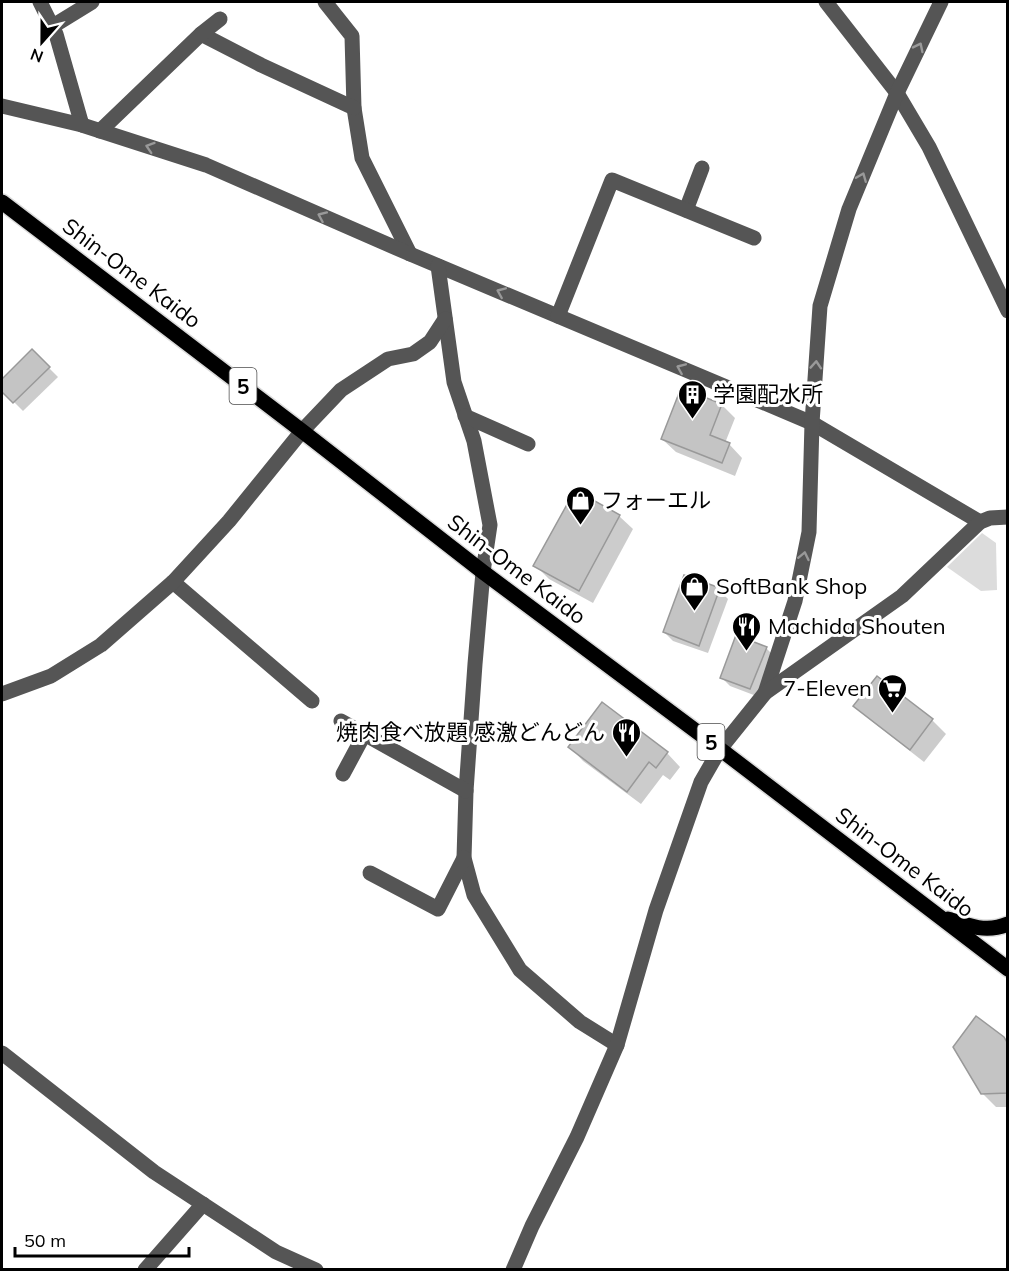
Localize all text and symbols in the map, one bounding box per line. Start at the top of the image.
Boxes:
north arrow [12,12,72,72]
one-way arrow [911,43,923,54]
text: N [27,45,46,68]
one-way arrow [145,142,156,154]
one-way arrow [855,172,867,183]
one-way arrow [317,211,328,223]
street label: Shin-Ome Kaido [57,212,207,334]
one-way arrow [497,287,508,299]
one-way arrow [809,360,822,369]
one-way arrow [676,363,687,375]
road number: 5 [230,368,256,404]
building icon: 学園配水所 [676,378,708,420]
place label: 学園配水所 [713,380,823,408]
shop icon: フォーエル [564,484,596,526]
place label: フォーエル [601,486,711,514]
street label: Shin-Ome Kaido [442,508,592,630]
one-way arrow [797,551,810,561]
shop icon: SoftBank Shop [679,570,711,612]
place label: SoftBank Shop [716,572,867,600]
restaurant icon: Machida Shouten [731,610,763,652]
place label: Machida Shouten [768,612,946,640]
supermarket icon: 7-Eleven [877,672,909,714]
place label: 7-Eleven [783,674,872,702]
restaurant icon: 焼肉食べ放題 感激どんどん [610,716,642,758]
place label: 焼肉食べ放題 感激どんどん [336,718,605,746]
road number: 5 [698,724,724,760]
street label: Shin-Ome Kaido [830,801,980,923]
scale bar [15,1220,189,1258]
text: 50 m [24,1229,66,1252]

